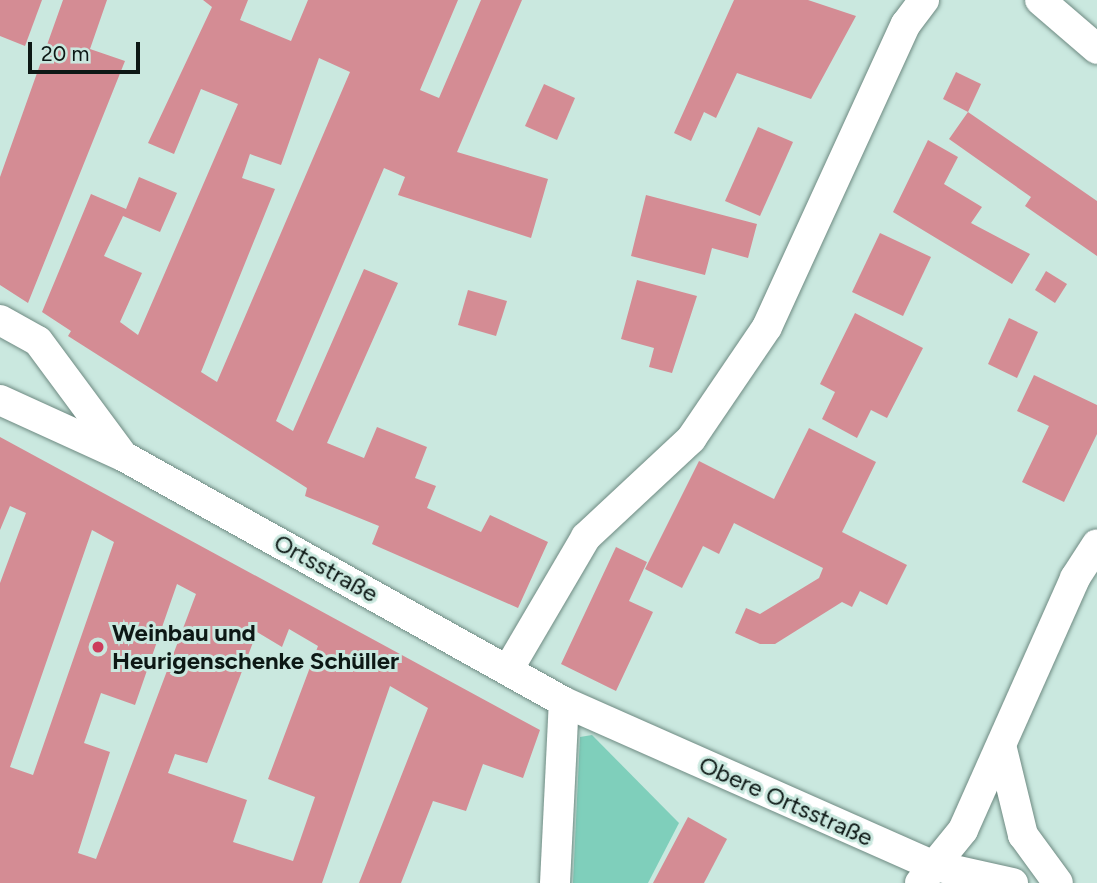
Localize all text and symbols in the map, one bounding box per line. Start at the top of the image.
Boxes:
scale bar [32,28,144,72]
text: 20 m [41,41,89,66]
street label: Ortsstraße [269,528,383,608]
place label: Weinbau und Heurigenschenke Schüller [112,619,399,675]
marker: Weinbau und Heurigenschenke Schüller [90,639,106,655]
street label: Obere Ortsstraße [695,750,877,852]

